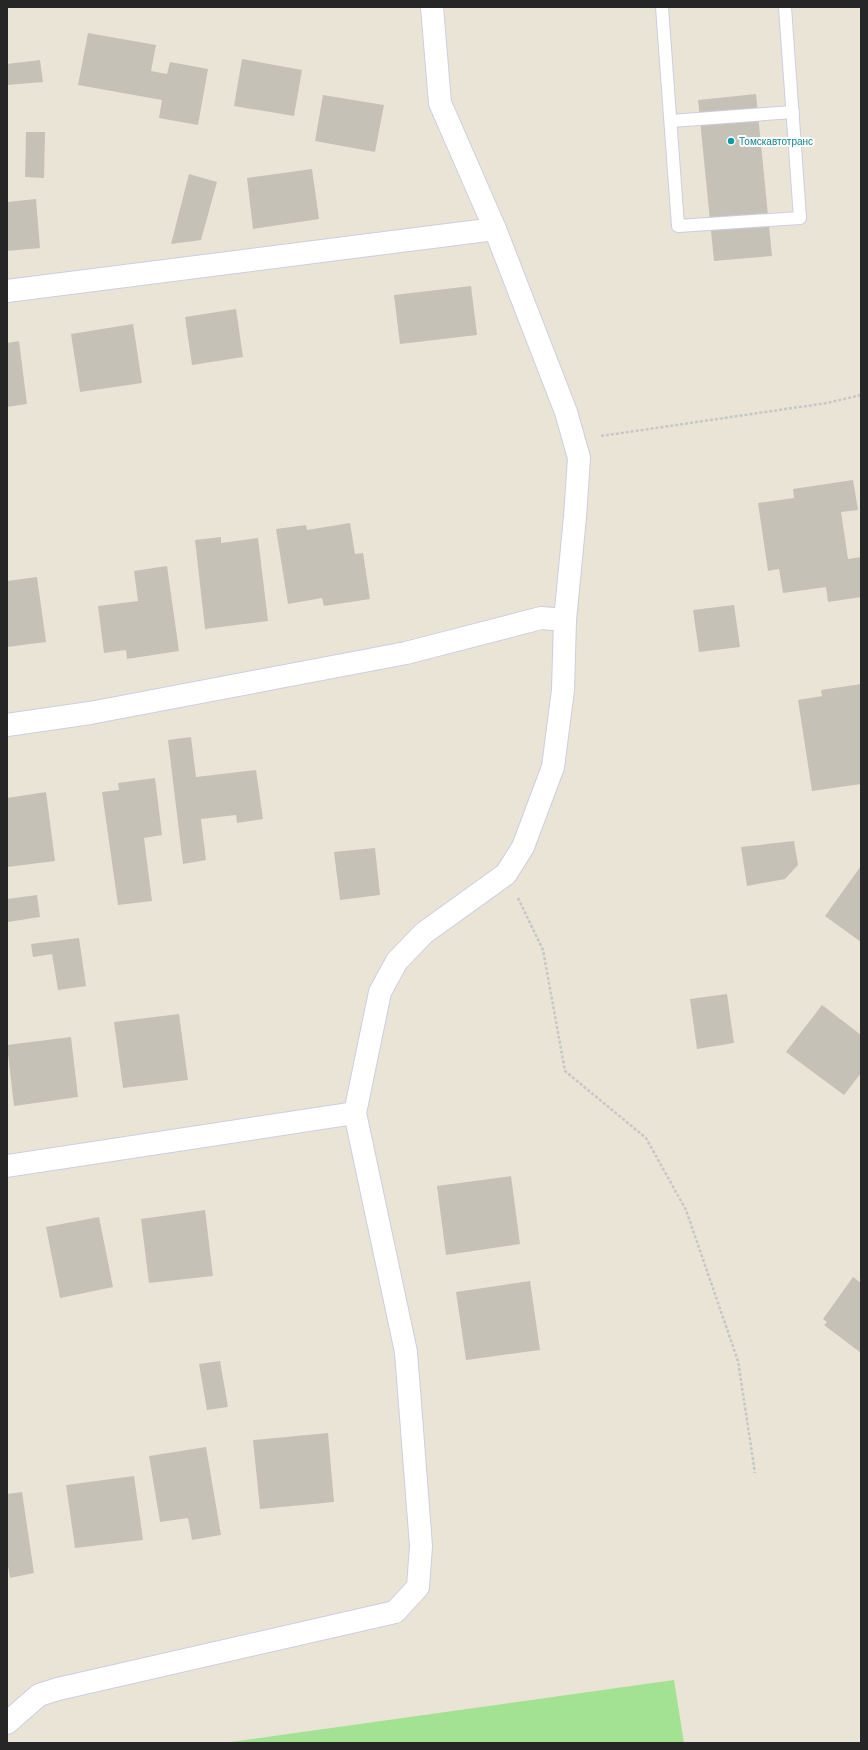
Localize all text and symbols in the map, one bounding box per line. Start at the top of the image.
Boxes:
place label: Томскавтотранс [739,135,813,148]
marker: Томскавтотранс [726,136,736,146]

